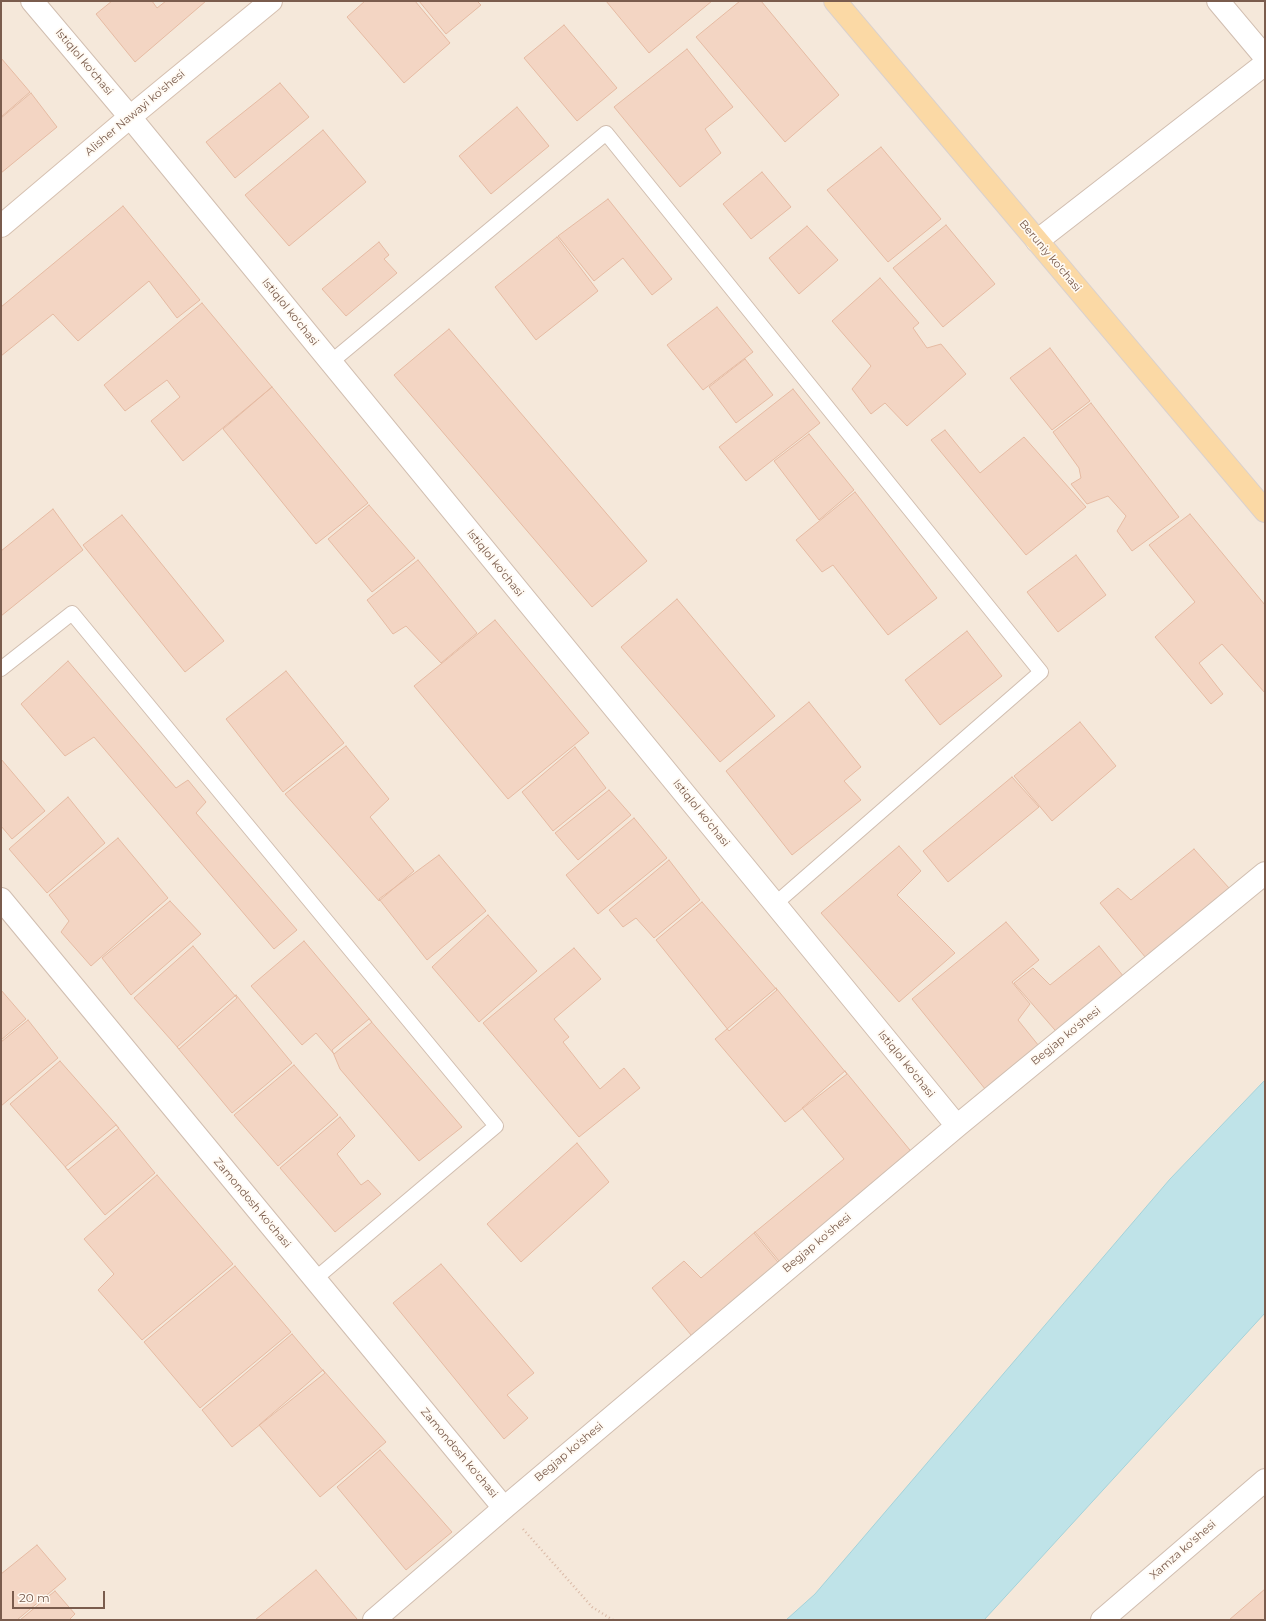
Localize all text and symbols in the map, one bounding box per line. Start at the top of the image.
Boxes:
street label: Istiqlol ko'chasi [52,26,116,98]
street label: Alisher Nawayi ko'shesi [82,67,188,159]
street label: Beruniy ko'chasi [1016,218,1084,294]
street label: Istiqlol ko'chasi [259,276,321,348]
street label: Istiqlol ko'chasi [464,527,526,599]
street label: Istiqlol ko'chasi [670,777,732,849]
street label: Begjap ko'shesi [1029,1004,1103,1068]
street label: Istiqlol ko'chasi [875,1028,937,1100]
street label: Zamondosh ko'chasi [211,1155,293,1251]
street label: Begjap ko'shesi [780,1210,854,1276]
street label: Zamondosh ko'chasi [418,1405,500,1501]
street label: Begjap ko'shesi [532,1419,606,1485]
street label: Xamza ko'shesi [1147,1518,1219,1582]
scale bar [14,1583,107,1609]
text: 20 m [19,1590,50,1605]

